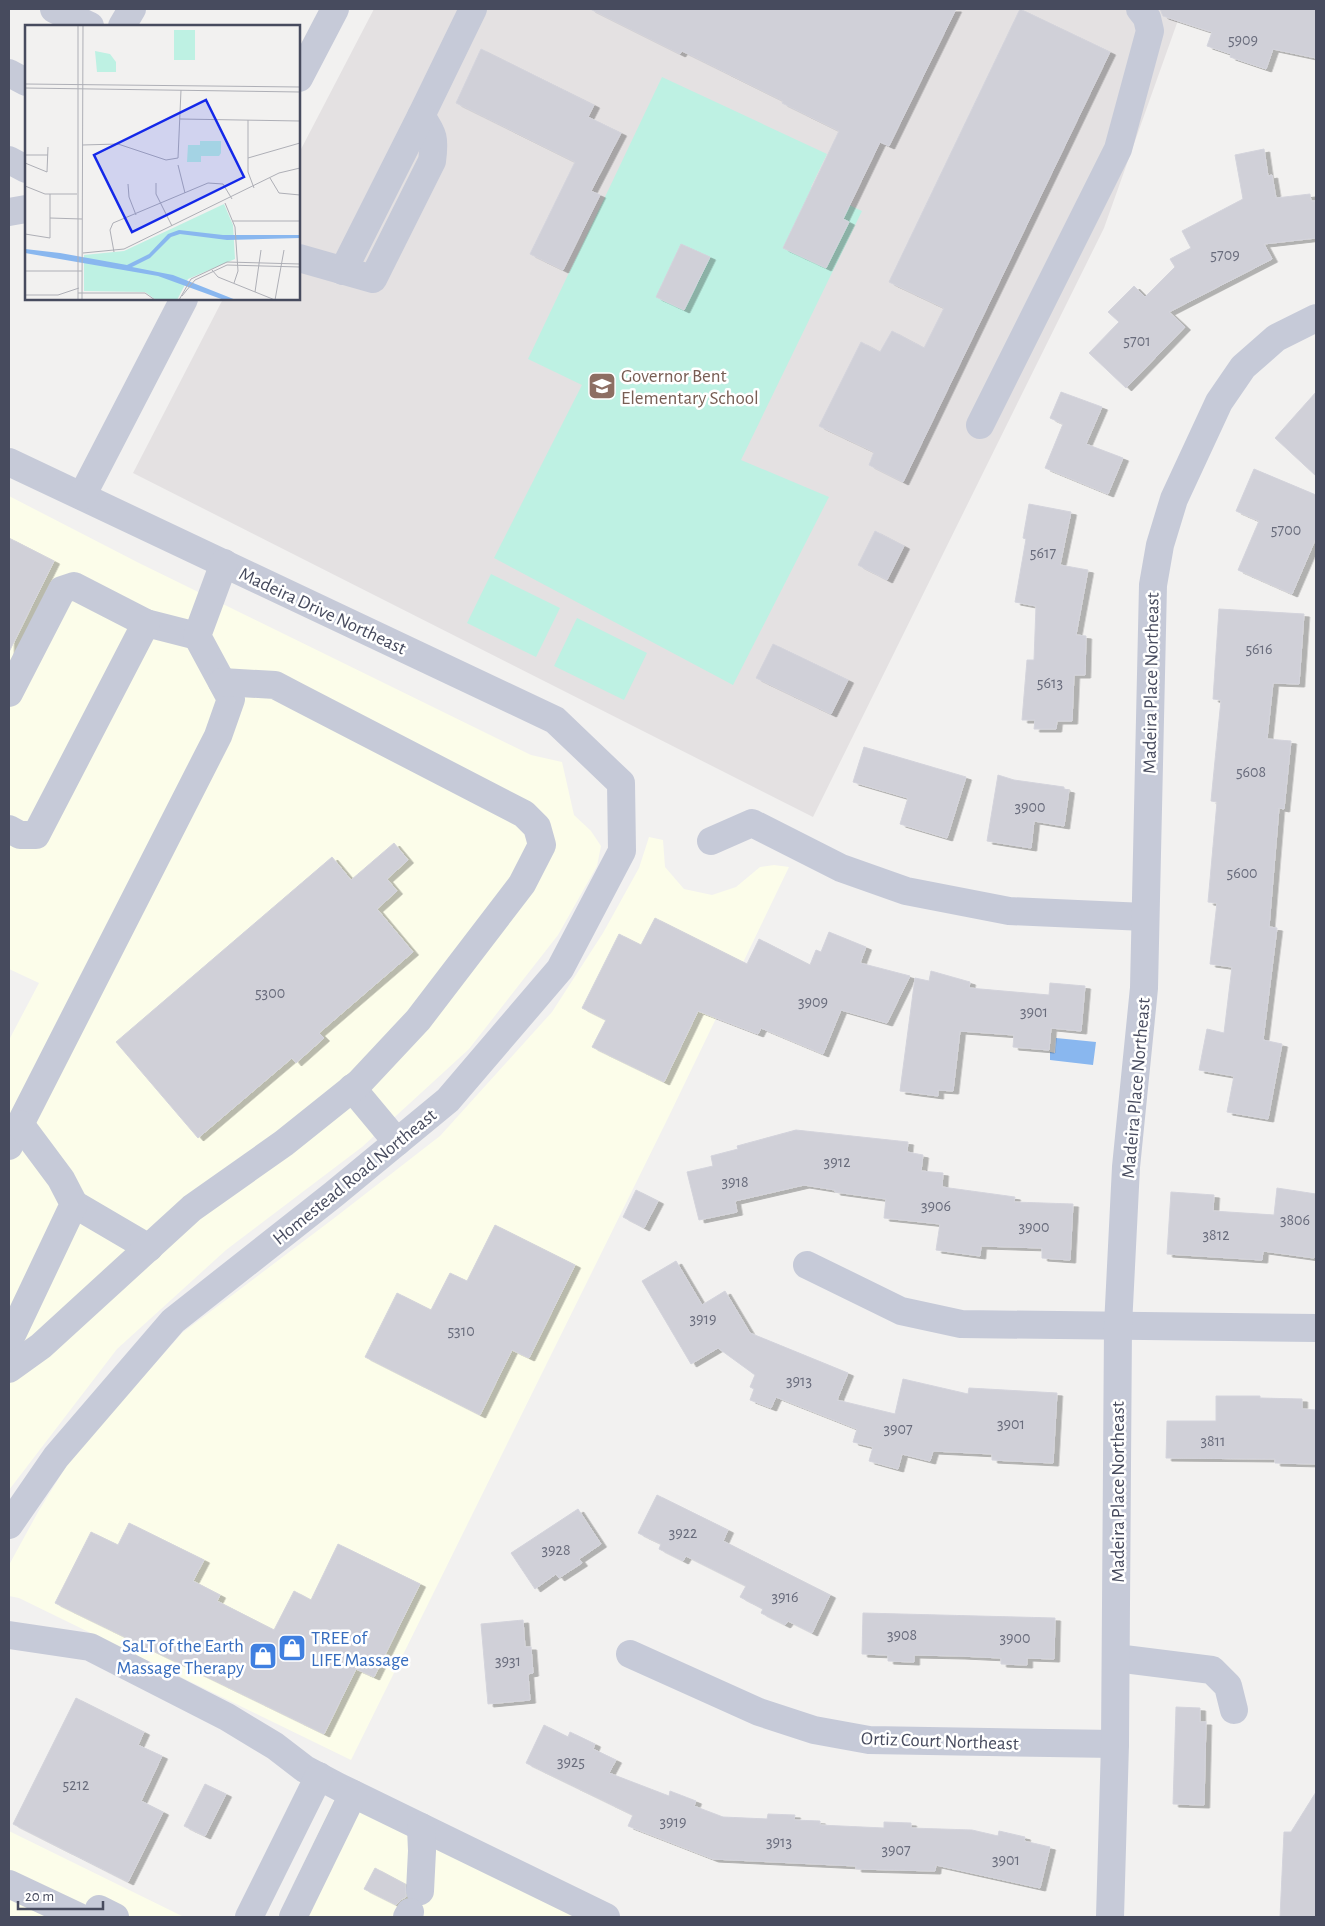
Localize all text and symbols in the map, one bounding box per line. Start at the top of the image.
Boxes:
inset map [25,25,300,300]
house number: 5909 [1228,32,1258,48]
house number: 5709 [1210,247,1240,263]
house number: 5701 [1123,333,1151,349]
place label: Governor Bent Elementary School [621,367,759,408]
school or university icon: Governor Bent Elementary School [587,371,617,401]
house number: 5700 [1271,522,1301,538]
house number: 5617 [1030,545,1057,561]
street label: Madeira Drive Northeast [236,564,409,658]
street label: Madeira Place Northeast [1140,592,1163,774]
house number: 5616 [1245,641,1273,657]
house number: 5613 [1037,675,1063,691]
house number: 5608 [1236,764,1266,780]
house number: 3900 [1014,799,1046,815]
house number: 5600 [1226,865,1258,881]
house number: 5300 [255,985,285,1001]
house number: 3909 [798,994,828,1010]
street label: Madeira Place Northeast [1119,997,1154,1179]
house number: 3901 [1020,1004,1048,1020]
street label: Homestead Road Northeast [270,1105,440,1249]
house number: 3912 [824,1154,850,1170]
house number: 3918 [721,1174,749,1190]
house number: 3906 [921,1198,951,1214]
house number: 3806 [1280,1212,1310,1228]
house number: 3900 [1018,1219,1050,1235]
house number: 3812 [1203,1227,1229,1243]
house number: 3919 [689,1311,717,1327]
house number: 5310 [447,1323,475,1339]
house number: 3913 [786,1373,812,1389]
street label: Madeira Place Northeast [1109,1401,1128,1583]
house number: 3901 [997,1416,1025,1432]
house number: 3907 [883,1421,913,1437]
house number: 3811 [1200,1433,1226,1449]
house number: 3922 [669,1525,697,1541]
house number: 3928 [542,1542,570,1558]
house number: 3916 [771,1589,799,1605]
house number: 3908 [887,1627,917,1643]
place label: TREE of LIFE Massage [311,1629,409,1670]
house number: 3900 [999,1630,1031,1646]
shop icon: TREE of LIFE Massage [277,1633,307,1663]
place label: SaLT of the Earth Massage Therapy [116,1637,244,1678]
shop icon: SaLT of the Earth Massage Therapy [248,1641,278,1671]
house number: 3931 [495,1653,521,1669]
street label: Ortiz Court Northeast [861,1729,1019,1754]
house number: 3925 [557,1754,585,1770]
house number: 5212 [63,1777,89,1793]
house number: 3919 [659,1814,687,1830]
house number: 3913 [766,1834,792,1850]
house number: 3907 [881,1842,911,1858]
house number: 3901 [992,1852,1020,1868]
scale bar [18,1878,102,1910]
text: 20 m [25,1889,54,1904]

